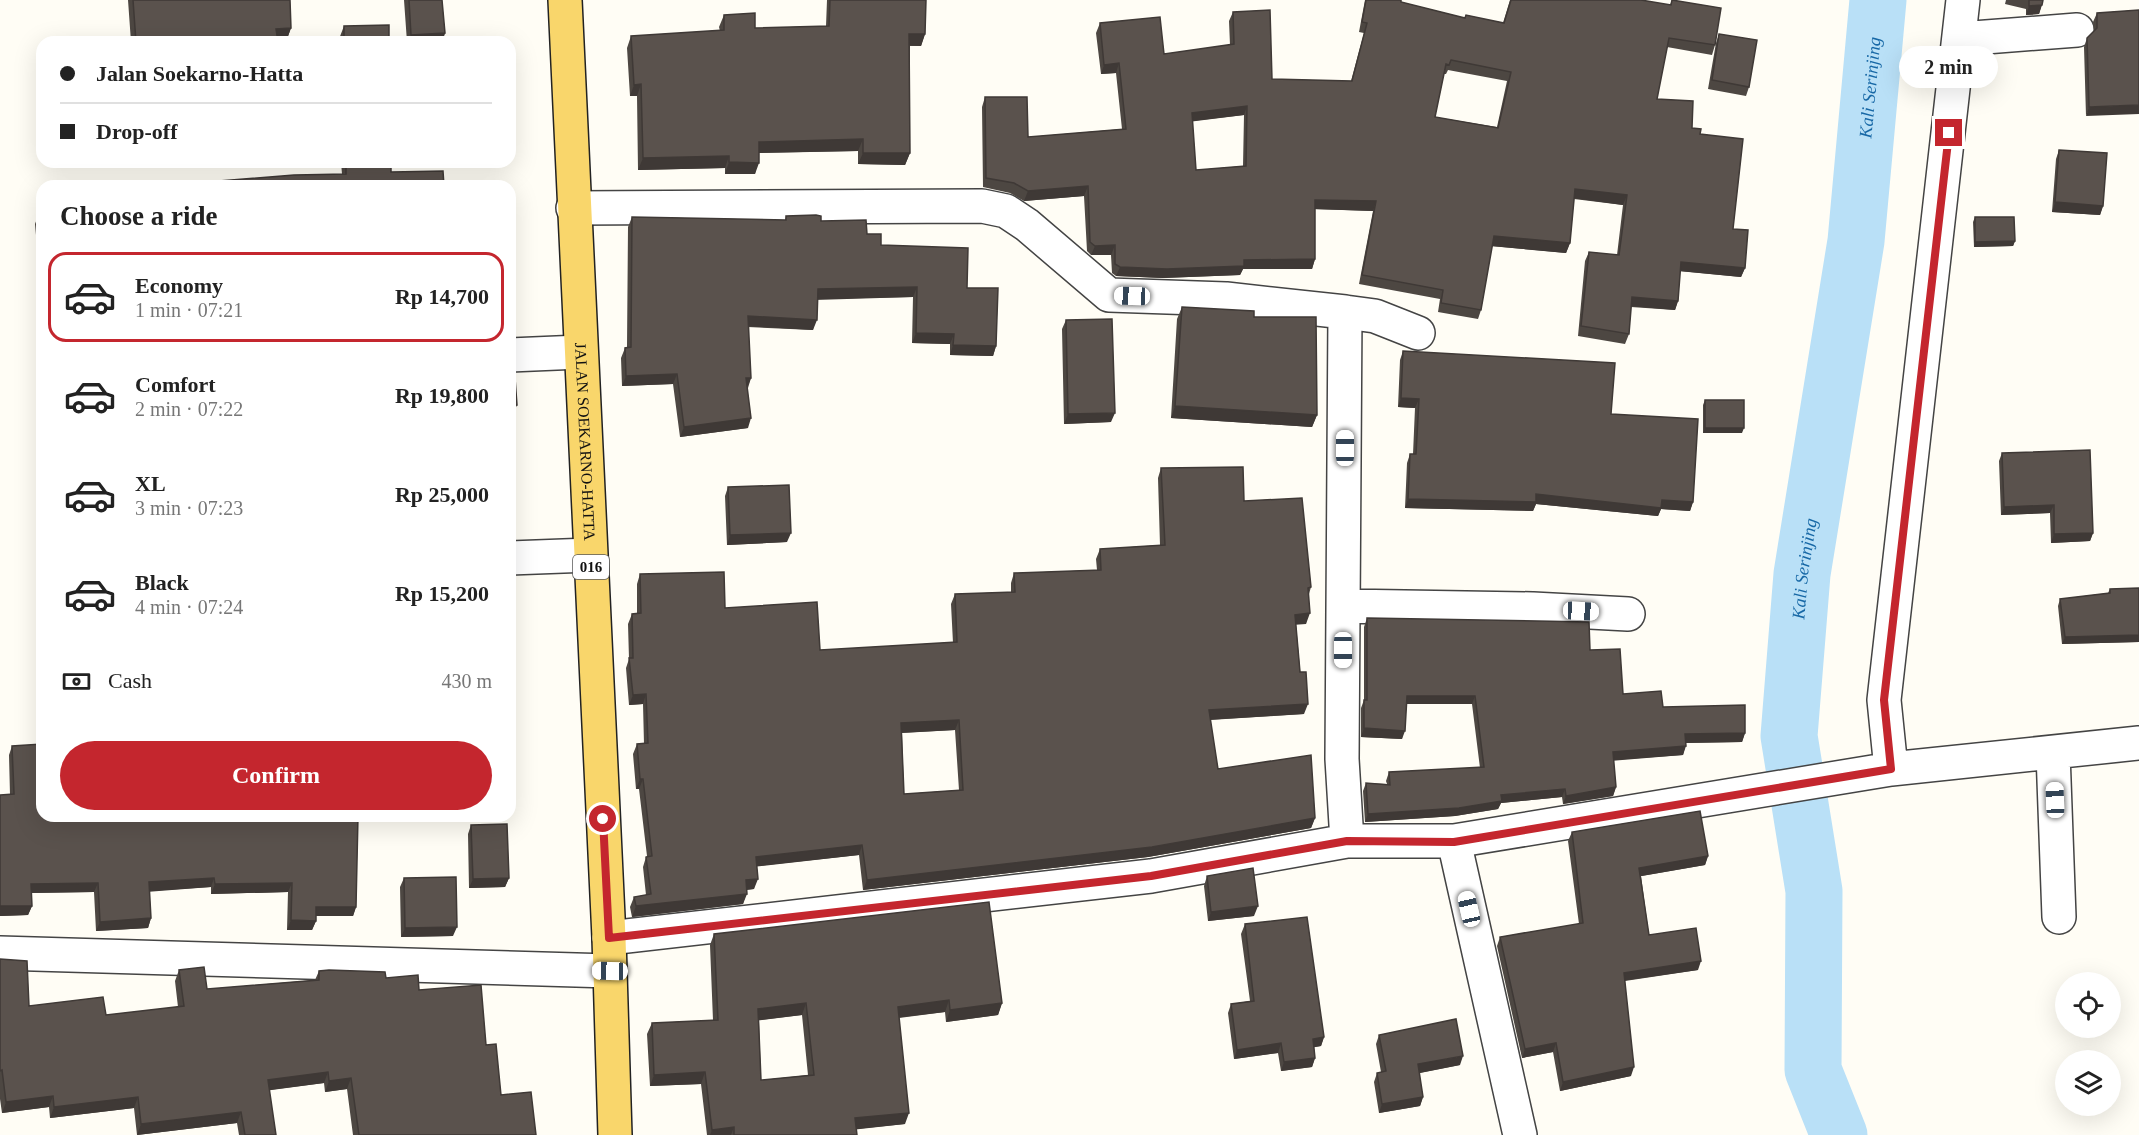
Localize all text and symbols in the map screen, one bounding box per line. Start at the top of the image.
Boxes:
water label: Kali Serinjing [1855,36,1885,140]
callout: 2 min [1900,46,1998,88]
text: 2 min [1924,56,1973,78]
text: Jalan Soekarno-Hatta [96,61,303,86]
text: Drop-off [96,119,177,144]
route end [1935,119,1962,146]
text: Choose a ride [60,201,218,231]
icon: car [63,270,117,324]
text: Economy [135,273,223,298]
text: Rp 14,700 [395,284,489,309]
car [1114,286,1150,306]
text: 1 min · 07:21 [135,299,243,321]
street label: JALAN SOEKARNO-HATTA [572,342,598,541]
icon: car [63,369,117,423]
text: Comfort [135,372,216,397]
text: Rp 19,800 [395,383,489,408]
text: 2 min · 07:22 [135,398,243,420]
car [1336,430,1354,466]
icon: car [63,468,117,522]
text: XL [135,471,166,496]
text: Rp 25,000 [395,482,489,507]
text: 3 min · 07:23 [135,497,243,519]
water label: Kali Serinjing [1788,517,1821,621]
road number: 016 [573,555,609,579]
icon: car [63,567,117,621]
text: Black [135,570,189,595]
text: Rp 15,200 [395,581,489,606]
text: 4 min · 07:24 [135,596,243,618]
car [1563,601,1599,621]
car [1334,632,1352,668]
icon: cash [60,665,93,698]
text: Cash [108,668,152,693]
text: 430 m [441,670,492,692]
button: Confirm [60,741,492,810]
car [2045,782,2065,818]
route start [589,805,616,832]
car [1456,889,1482,929]
car [592,962,628,980]
map controls [2055,972,2121,1116]
button: locate [2055,972,2121,1038]
button: layers [2055,1050,2121,1116]

